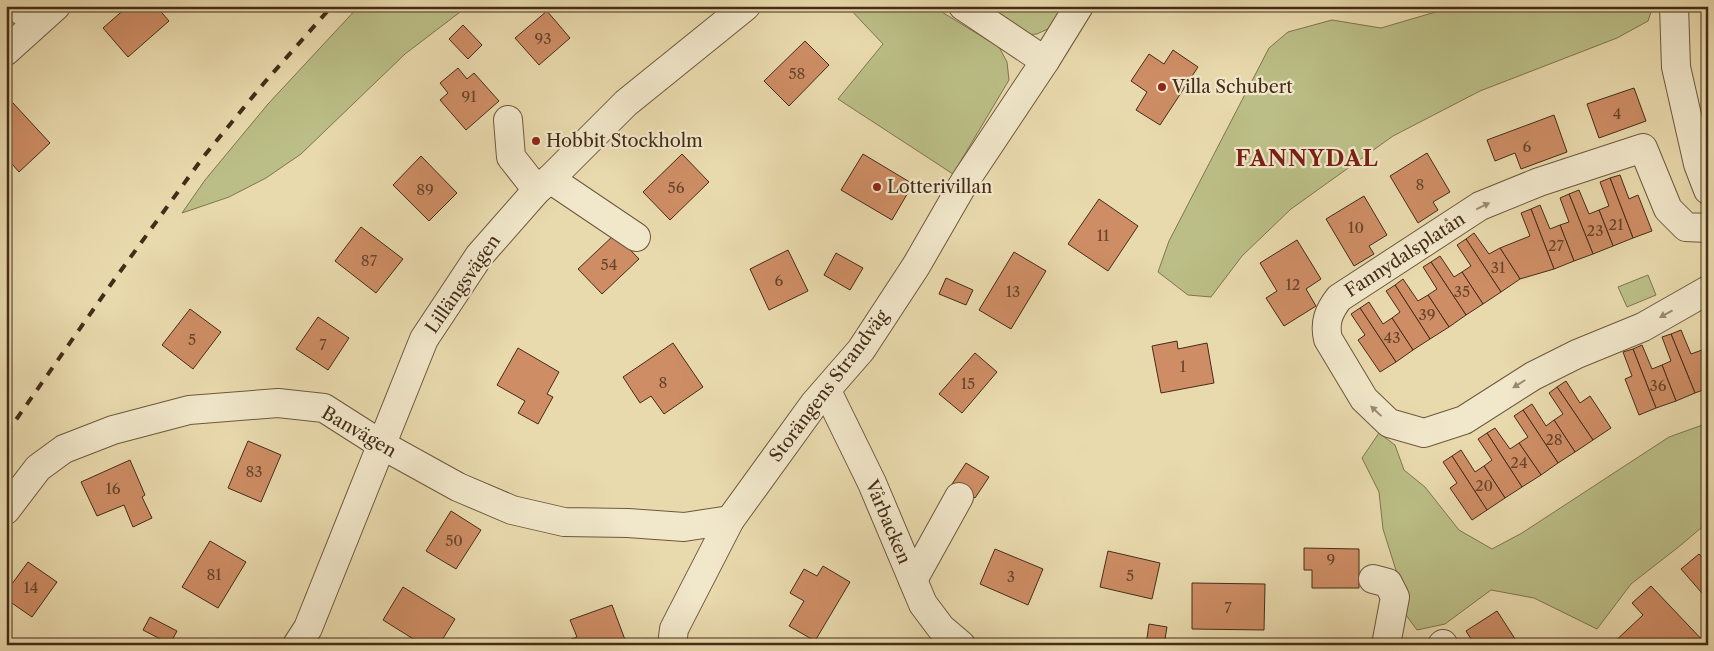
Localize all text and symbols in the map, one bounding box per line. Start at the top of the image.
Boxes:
house number: 93 [534,29,552,48]
house number: 58 [788,64,806,83]
place label: Villa Schubert [1171,76,1293,98]
marker: Villa Schubert [1156,81,1168,93]
house number: 91 [461,87,477,106]
house number: 4 [1613,104,1621,123]
place label: Hobbit Stockholm [546,130,703,152]
marker: Hobbit Stockholm [530,135,542,147]
house number: 6 [1523,137,1532,156]
district label: FANNYDAL [1235,145,1379,172]
house number: 8 [1416,175,1425,194]
place label: Lotterivillan [887,176,992,198]
house number: 56 [668,178,685,197]
house number: 89 [416,180,434,199]
marker: Lotterivillan [871,181,883,193]
one-way arrow [1475,202,1490,210]
street label: Fannydalsplatån [1341,208,1469,302]
house number: 21 [1609,215,1624,234]
house number: 10 [1348,218,1364,237]
house number: 23 [1587,221,1603,240]
house number: 11 [1097,226,1110,245]
street label: Lillängsvägen [421,230,505,338]
house number: 27 [1548,236,1565,255]
house number: 87 [361,251,378,270]
house number: 54 [601,255,617,274]
house number: 31 [1491,258,1506,277]
house number: 6 [775,271,784,290]
house number: 12 [1286,275,1300,294]
house number: 13 [1006,282,1020,301]
house number: 35 [1454,282,1470,301]
street label: Storängens Strandväg [765,305,894,466]
house number: 39 [1418,305,1436,324]
one-way arrow [1659,310,1672,319]
house number: 43 [1384,328,1400,347]
house number: 5 [188,330,196,349]
house number: 7 [319,335,327,354]
house number: 1 [1180,357,1187,376]
house number: 8 [659,373,668,392]
house number: 15 [961,374,975,393]
house number: 36 [1649,376,1667,395]
one-way arrow [1513,380,1526,389]
street label: Banvägen [318,402,400,462]
one-way arrow [1370,405,1382,417]
house number: 28 [1545,430,1563,449]
house number: 24 [1510,453,1528,472]
house number: 83 [245,462,263,481]
street label: Vårbacken [860,476,916,567]
house number: 20 [1475,476,1493,495]
house number: 16 [105,479,121,498]
house number: 50 [445,531,463,550]
house number: 9 [1327,550,1335,569]
house number: 81 [206,565,222,584]
house number: 5 [1126,566,1134,585]
house number: 3 [1007,567,1015,586]
house number: 14 [24,578,38,597]
house number: 7 [1224,598,1232,617]

